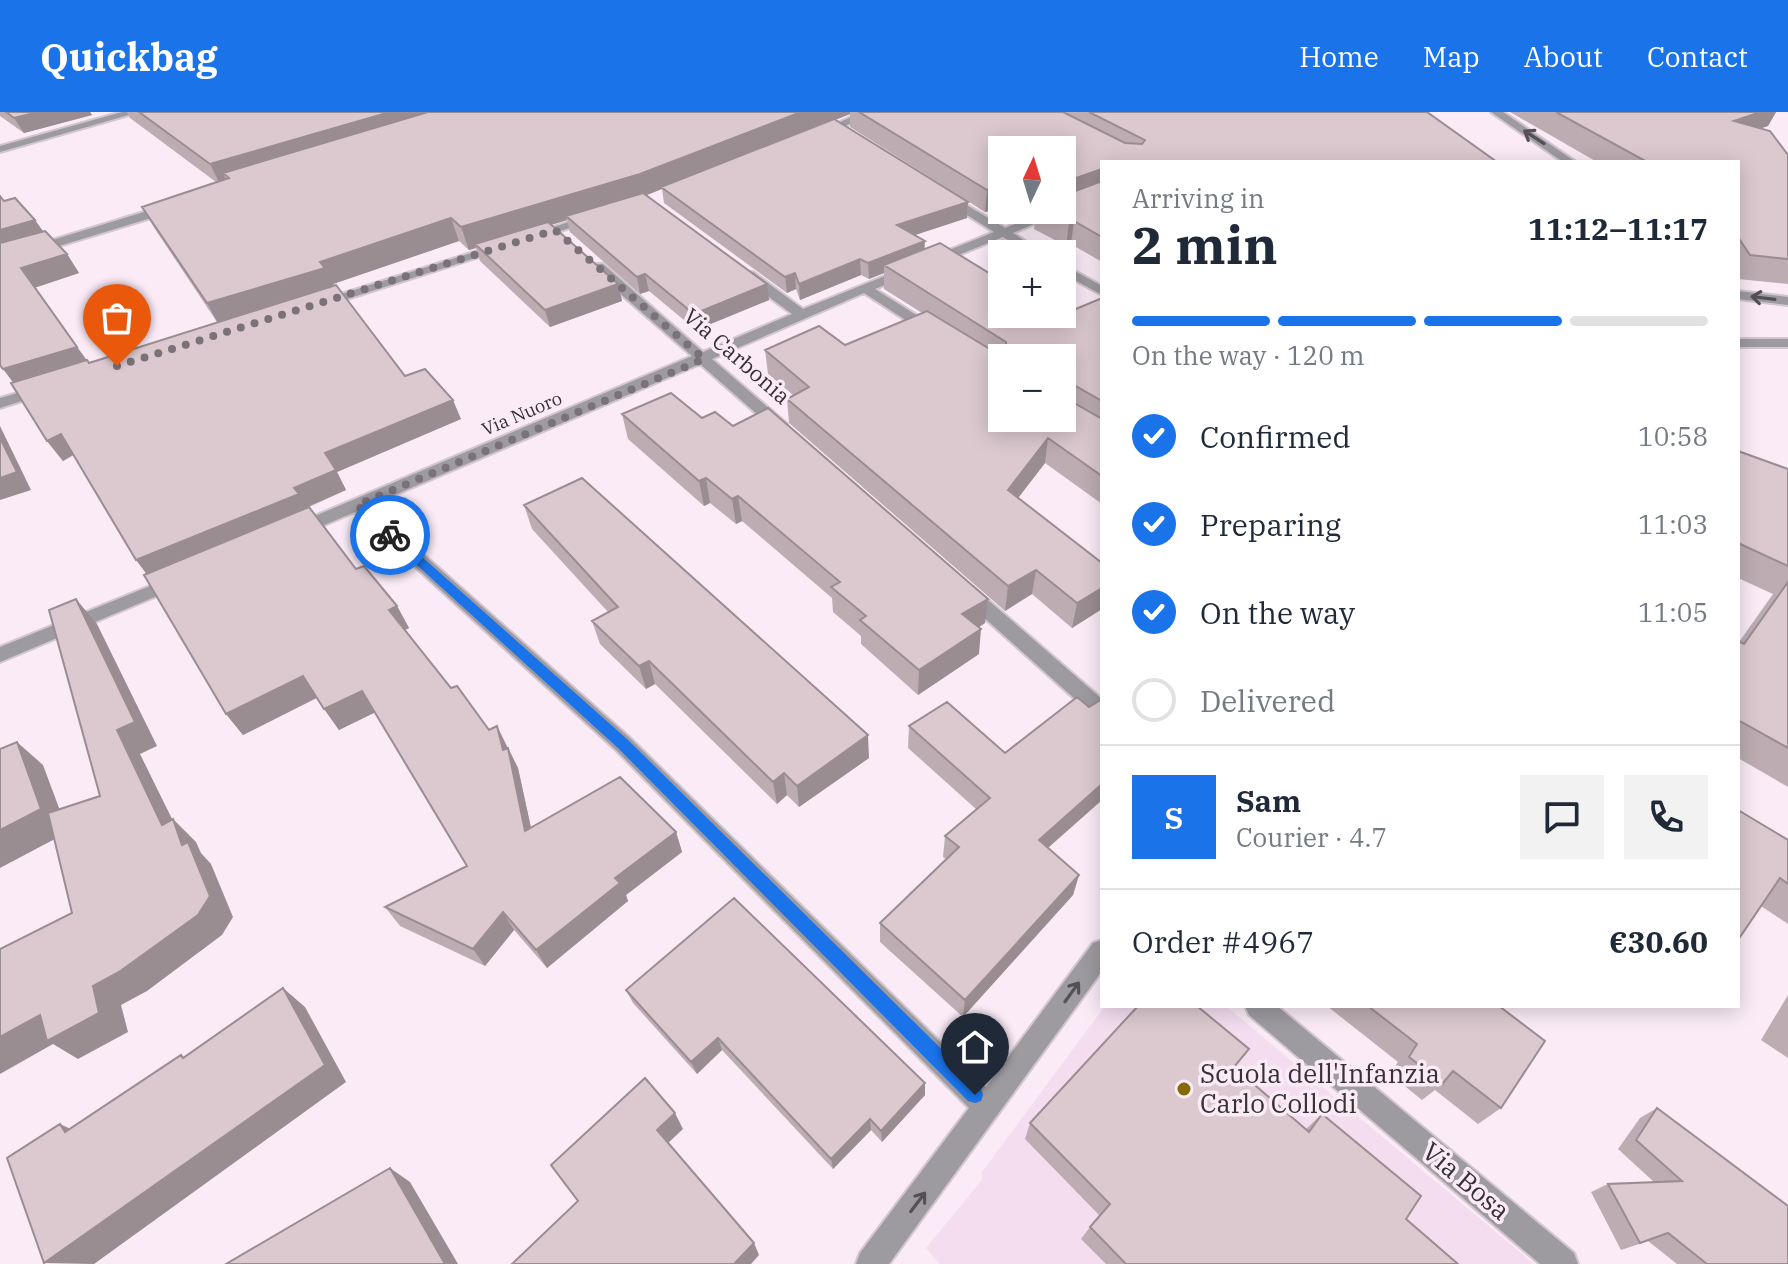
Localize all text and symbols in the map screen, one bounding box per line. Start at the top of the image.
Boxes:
text: Quickbag [40,32,218,81]
text: Home [1299,38,1379,75]
text: Map [1423,38,1480,75]
text: About [1524,38,1603,75]
text: Contact [1647,38,1748,75]
one-way arrow [1523,128,1545,145]
north arrow [988,136,1076,224]
map controls [988,136,1076,432]
text: Arriving in [1132,181,1265,215]
text: 11:12–11:17 [1528,209,1708,248]
text: 2 min [1132,211,1278,278]
button: + [988,240,1076,328]
pin [83,284,151,366]
one-way arrow [1750,290,1777,305]
icon: bag [95,296,139,340]
street label: Via Carbonia [678,301,797,410]
text: On the way · 120 m [1132,338,1365,372]
button: − [988,344,1076,432]
street label: Via Nuoro [478,386,565,441]
icon: check [1132,414,1176,458]
text: Confirmed [1200,417,1351,456]
text: 10:58 [1638,419,1708,453]
courier [350,495,430,575]
icon: check [1132,502,1176,546]
text: Preparing [1200,505,1341,544]
text: 11:03 [1638,507,1708,541]
icon: bike [368,513,412,557]
icon: check [1132,590,1176,634]
text: On the way [1200,593,1355,632]
text: 11:05 [1638,595,1708,629]
text: Delivered [1200,681,1335,720]
button: chat [1520,775,1604,859]
button: phone [1624,775,1708,859]
text: Sam [1236,781,1301,820]
text: S [1165,798,1183,837]
text: Courier · 4.7 [1236,820,1387,854]
text: Order #4967 [1132,922,1314,961]
text: €30.60 [1609,922,1708,961]
one-way arrow [1064,982,1080,1004]
pin [941,1013,1009,1095]
icon: home [953,1025,997,1069]
place label: Scuola dell'Infanzia Carlo Collodi [1200,1056,1440,1120]
marker: Scuola dell'Infanzia Carlo Collodi [1175,1080,1193,1098]
street label: Via Bosa [1416,1134,1517,1227]
one-way arrow [910,1191,926,1213]

